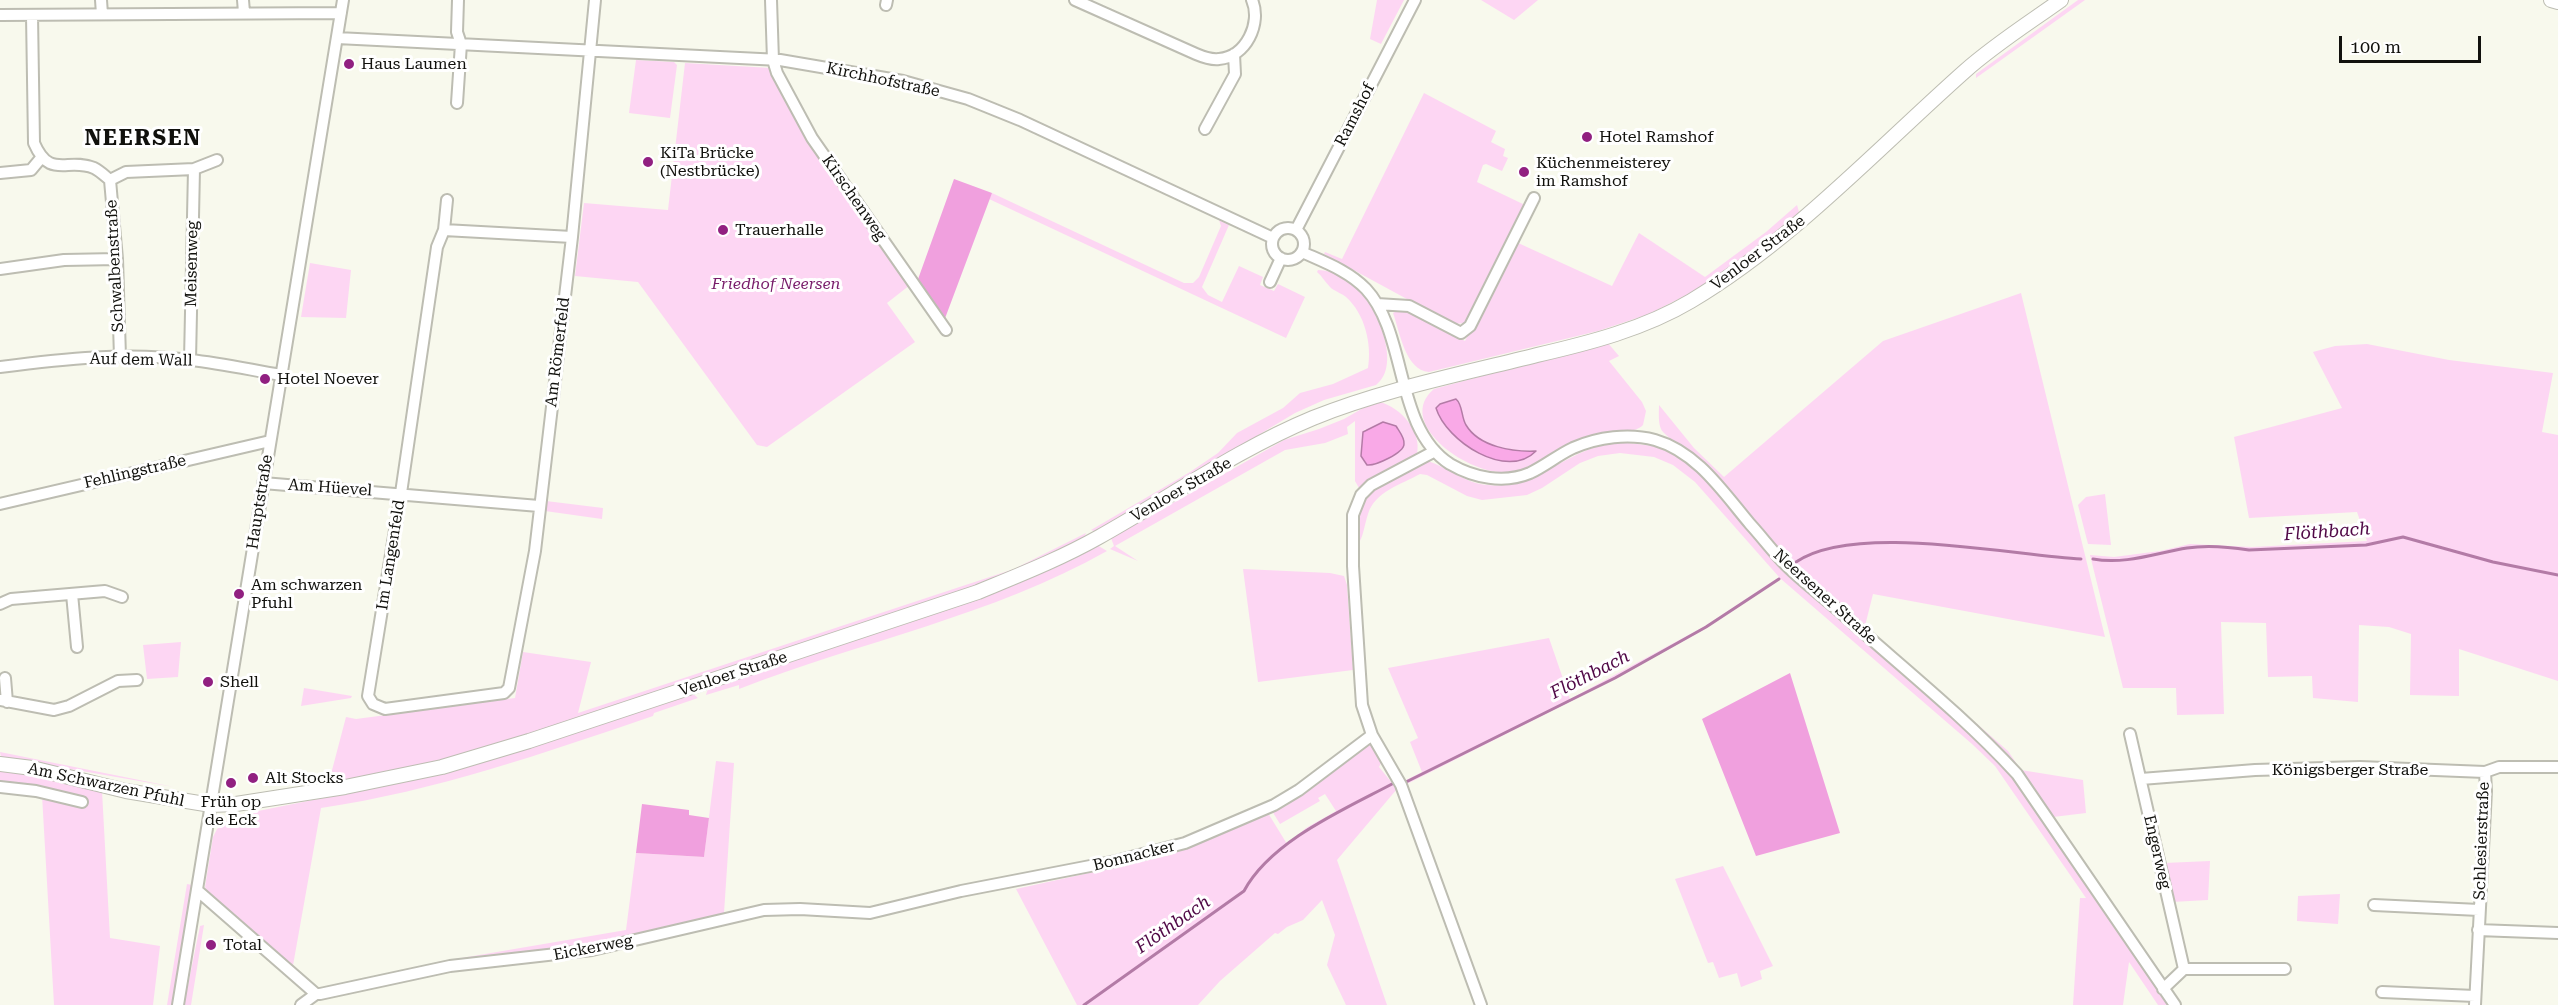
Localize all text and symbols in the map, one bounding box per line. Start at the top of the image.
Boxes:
scale bar [2342,24,2484,62]
text: 100 m [2350,36,2401,57]
place label: Haus Laumen [361,54,467,74]
marker: Haus Laumen [342,57,356,71]
street label: Kirchhofstraße [824,59,942,101]
street label: Ramshof [1331,80,1379,150]
district label: NEERSEN [84,126,202,152]
place label: Hotel Ramshof [1599,127,1713,147]
marker: Hotel Ramshof [1580,130,1594,144]
place label: KiTa Brücke (Nestbrücke) [660,143,760,181]
street label: Kirschenweg [818,152,890,244]
place label: Küchenmeisterey im Ramshof [1536,153,1671,191]
marker: KiTa Brücke (Nestbrücke) [641,155,655,169]
marker: Küchenmeisterey im Ramshof [1517,165,1531,179]
street label: Schwalbenstraße [102,199,128,333]
street label: Venloer Straße [1707,211,1809,295]
place label: Trauerhalle [735,220,824,240]
street label: Meisenweg [182,221,202,307]
marker: Trauerhalle [716,223,730,237]
park label: Friedhof Neersen [712,274,840,294]
street label: Am Römerfeld [542,296,574,408]
street label: Auf dem Wall [89,350,193,370]
place label: Hotel Noever [277,369,379,389]
marker: Hotel Noever [258,372,272,386]
street label: Fehlingstraße [82,451,188,493]
street label: Hauptstraße [243,453,277,551]
street label: Venloer Straße [1127,453,1235,527]
street label: Am Hüevel [287,475,373,501]
street label: Im Langenfeld [373,498,409,612]
water label: Flöthbach [2283,518,2371,546]
street label: Neersener Straße [1769,545,1881,649]
place label: Am schwarzen Pfuhl [251,575,362,613]
marker: Am schwarzen Pfuhl [232,587,246,601]
water label: Flöthbach [1547,646,1633,704]
street label: Venloer Straße [676,647,790,701]
place label: Shell [220,672,259,692]
marker: Shell [201,675,215,689]
street label: Am Schwarzen Pfuhl [26,759,186,811]
street label: Königsberger Straße [2272,760,2428,780]
place label: Alt Stocks [265,768,343,788]
marker: Alt Stocks [246,771,260,785]
marker: Früh op de Eck [224,776,238,790]
street label: Schlesierstraße [2470,781,2494,901]
place label: Früh op de Eck [201,792,261,830]
street label: Engerweg [2139,813,2175,891]
street label: Bonnacker [1091,837,1177,875]
water label: Flöthbach [1131,891,1215,959]
street label: Eickerweg [552,931,634,965]
place label: Total [223,935,262,955]
marker: Total [204,938,218,952]

